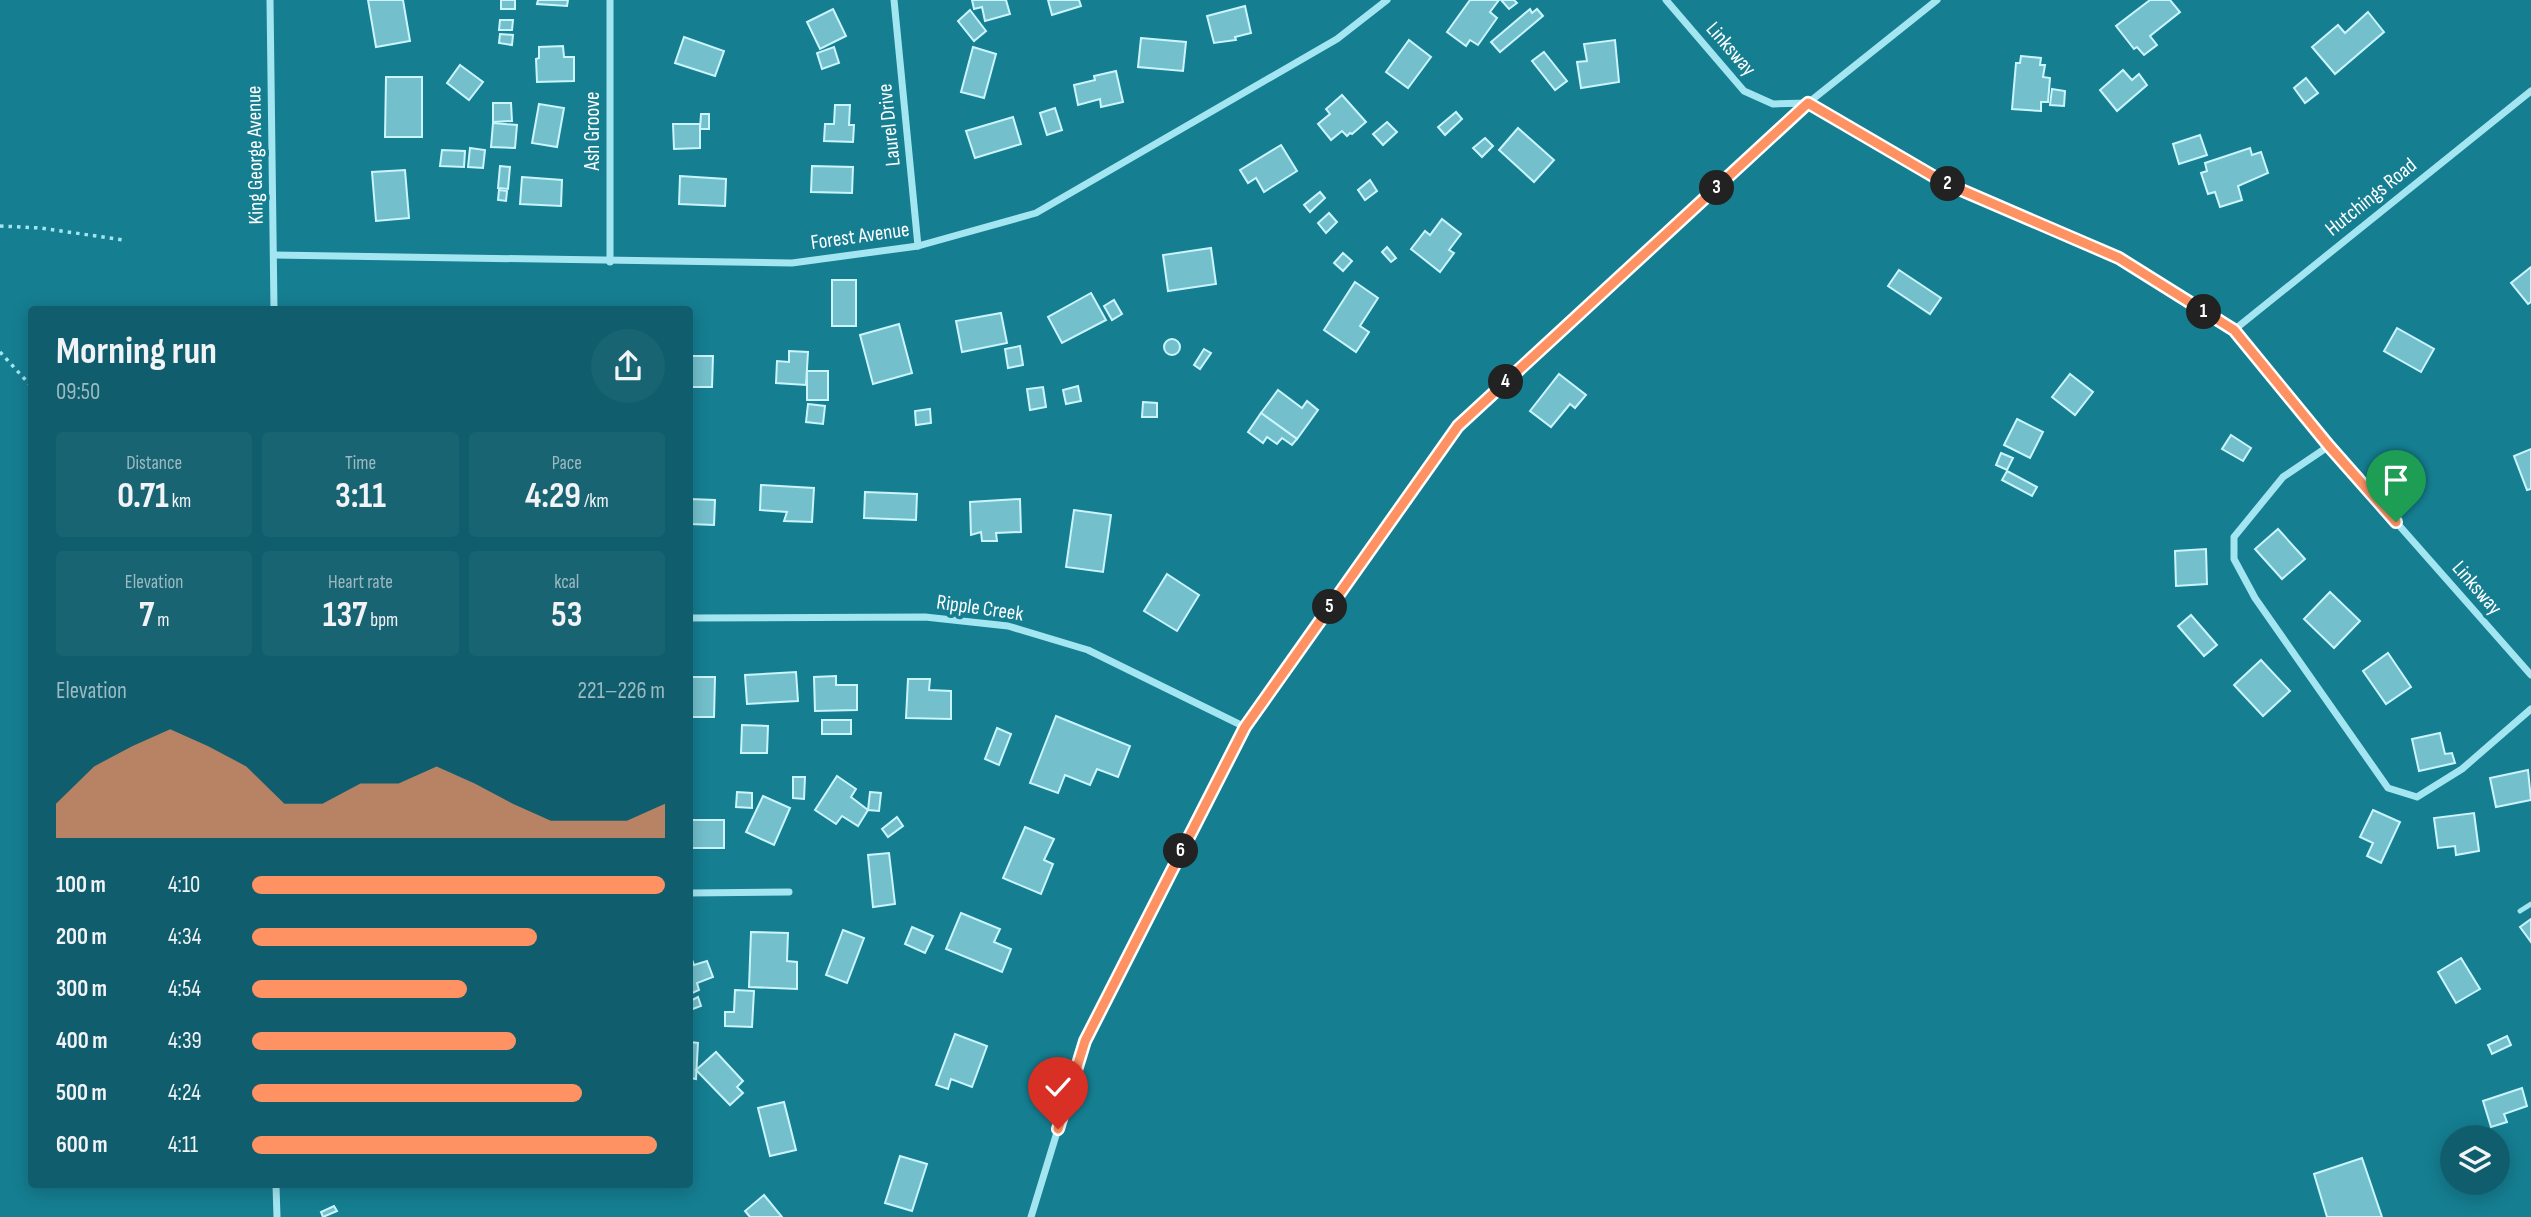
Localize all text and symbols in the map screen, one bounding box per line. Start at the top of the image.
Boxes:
street label: Linksway [1701,17,1761,81]
street label: Laurel Drive [872,83,906,167]
street label: King George Avenue [241,85,269,225]
street label: Ash Groove [580,92,605,171]
street label: Hutchings Road [2320,153,2422,241]
pin: 2 [1930,166,1966,202]
pin: 3 [1700,170,1734,206]
text: 2 [1943,172,1952,195]
text: 3 [1712,176,1721,199]
street label: Forest Avenue [809,217,911,255]
pin: 1 [2186,294,2222,330]
text: 1 [2200,300,2207,323]
text: Morning run [56,329,217,374]
button: share [591,329,665,403]
pin: 4 [1488,364,1524,400]
text: 4 [1501,370,1510,393]
text: 09:50 [56,378,100,406]
pin [2366,450,2426,522]
text: Distance [126,452,182,475]
text: Time [345,452,376,475]
text: Pace [552,452,582,475]
icon: arrive [2377,461,2415,499]
text: 0.71 [117,475,169,518]
text: 3:11 [335,475,386,518]
text: 4:29 [525,475,581,518]
text: km [169,490,191,513]
text: /km [581,490,609,513]
street label: Linksway [2447,556,2507,620]
text: Elevation [125,571,183,594]
text: Heart rate [328,571,393,594]
text: kcal [554,571,579,594]
street label: Ripple Creek [935,590,1025,626]
pin: 5 [1312,590,1348,624]
text: 7 [139,594,154,637]
text: 137 [323,594,367,637]
text: 53 [551,594,582,637]
text: 5 [1325,595,1334,618]
text: m [154,609,169,632]
text: bpm [367,609,398,632]
text: Elevation [56,677,127,705]
text: 221–226 m [578,677,665,705]
pin: 6 [1164,834,1198,868]
text: 6 [1176,839,1185,862]
text: 100 m [56,871,106,899]
text: 4:10 [168,871,200,899]
text: 200 m [56,923,107,951]
text: 4:34 [168,923,201,951]
text: 300 m [56,975,107,1003]
text: 4:54 [168,975,201,1003]
text: 400 m [56,1027,107,1055]
text: 4:39 [168,1027,202,1055]
pin [1028,1057,1088,1129]
icon: check [1039,1068,1077,1106]
text: 500 m [56,1079,107,1107]
text: 4:24 [168,1079,201,1107]
map controls [2440,1125,2510,1195]
button: layers [2440,1125,2510,1195]
text: 600 m [56,1131,108,1159]
text: 4:11 [168,1131,198,1159]

